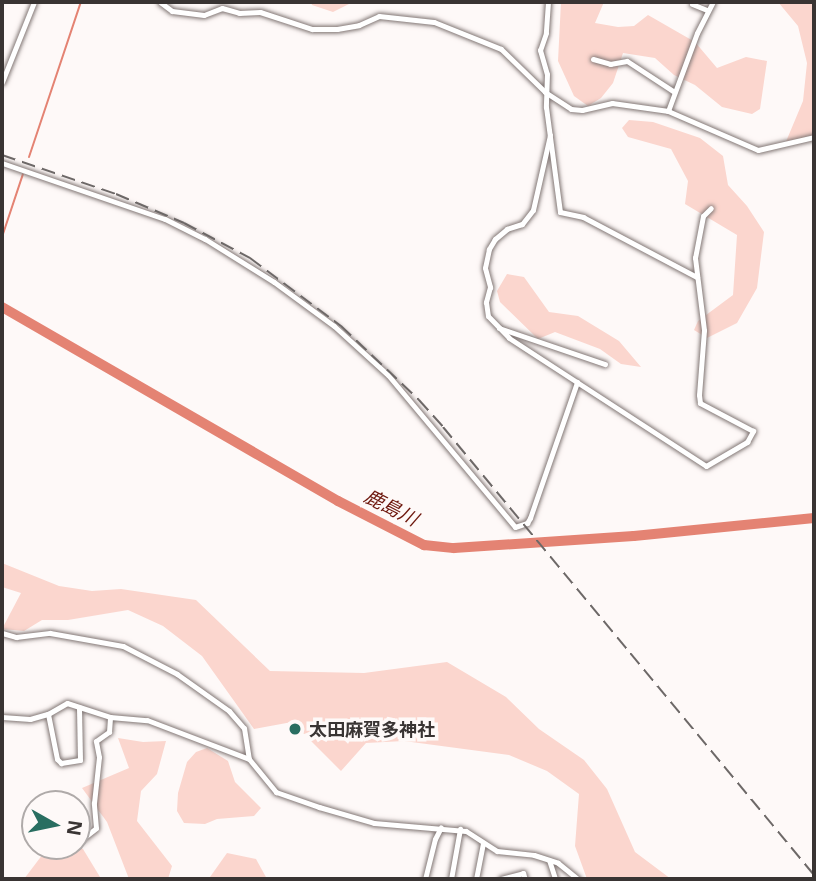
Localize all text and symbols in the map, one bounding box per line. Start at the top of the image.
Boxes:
water label: 鹿島川 [360,485,422,531]
place label: 太田麻賀多神社 [309,718,435,740]
marker: 太田麻賀多神社 [287,721,303,737]
north arrow [21,790,91,860]
text: N [61,818,89,838]

